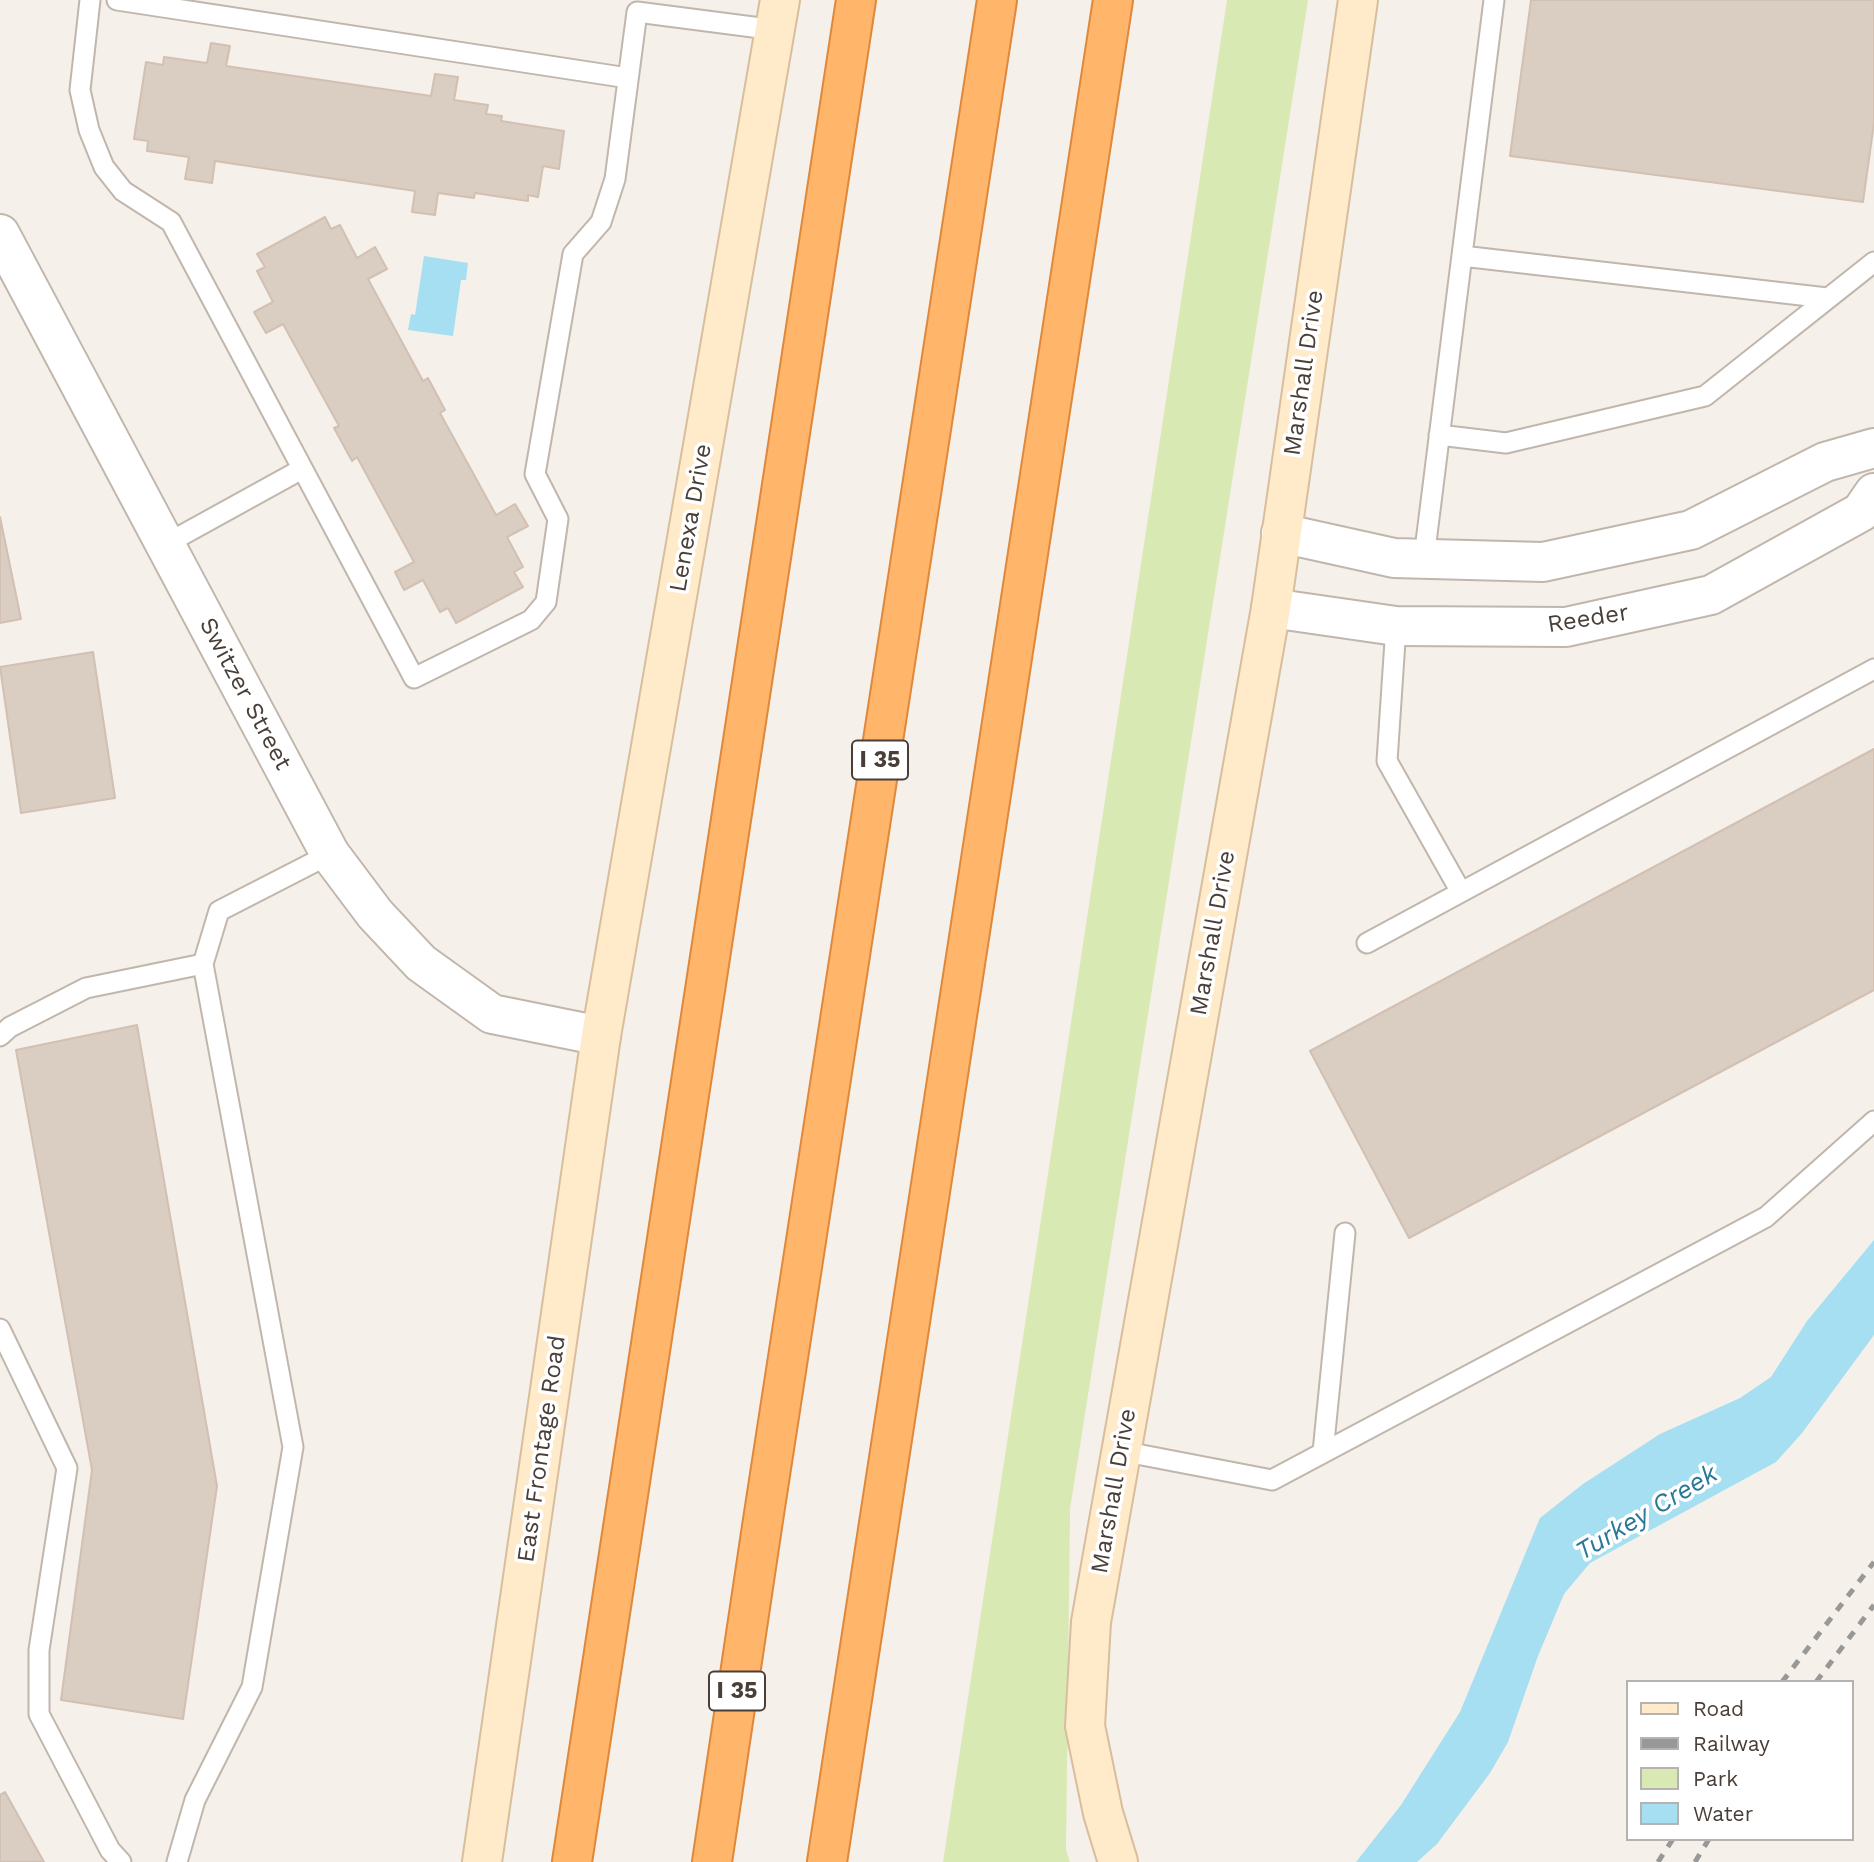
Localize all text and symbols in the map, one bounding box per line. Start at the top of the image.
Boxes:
street label: Marshall Drive [1278,288,1330,458]
street label: Lenexa Drive [664,442,718,594]
street label: Reeder [1545,598,1631,640]
street label: Switzer Street [193,613,297,775]
road number: I 35 [852,740,908,780]
street label: Marshall Drive [1184,848,1242,1018]
street label: East Frontage Road [512,1334,572,1564]
street label: Marshall Drive [1085,1406,1143,1576]
water label: Turkey Creek [1570,1458,1724,1568]
road number: I 35 [709,1672,765,1710]
legend [1626,1680,1853,1841]
text: Road [1693,1696,1744,1721]
text: Railway [1693,1731,1770,1756]
text: Park [1693,1766,1738,1791]
text: Water [1693,1801,1753,1826]

